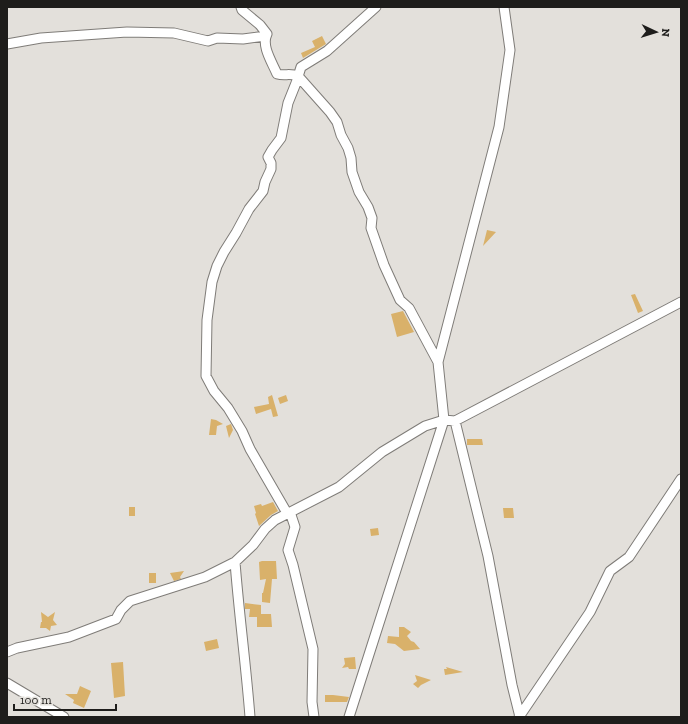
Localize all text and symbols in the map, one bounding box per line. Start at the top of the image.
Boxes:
north arrow [636,12,676,52]
text: N [659,28,672,38]
scale bar [14,686,116,712]
text: 100 m [20,693,52,707]

